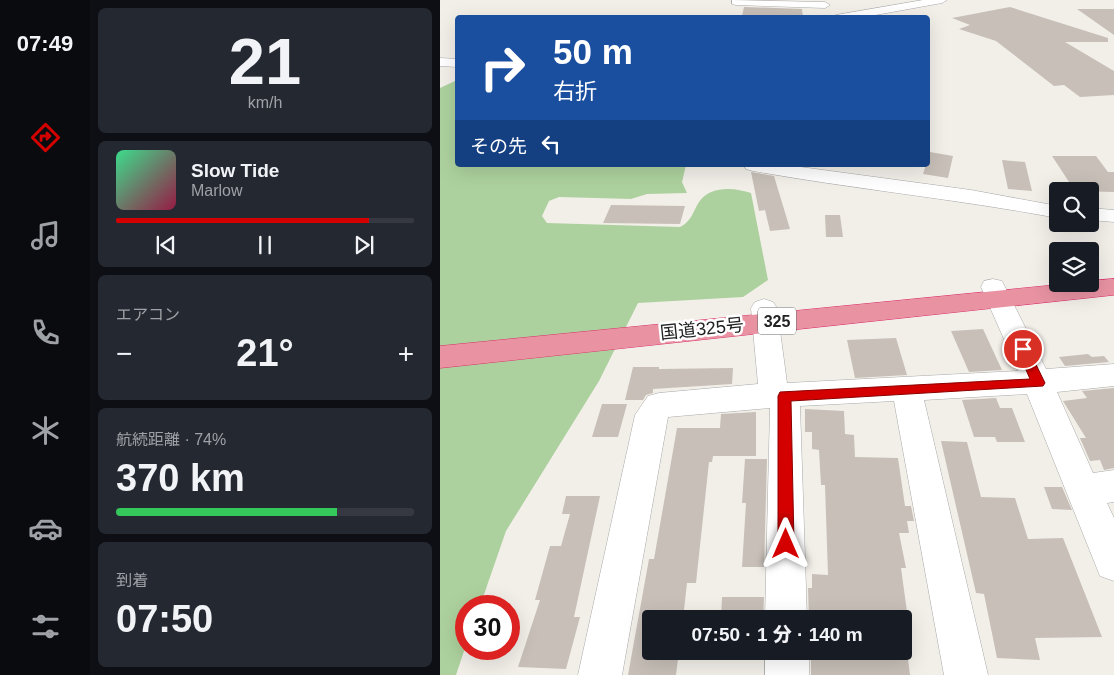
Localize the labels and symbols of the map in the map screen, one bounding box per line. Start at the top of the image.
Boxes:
road number: 325 [758,308,796,334]
street label: 国道325号 [659,315,745,343]
pin [1002,328,1044,370]
position arrow [759,517,811,569]
speed limit sign: 30 [455,595,520,660]

